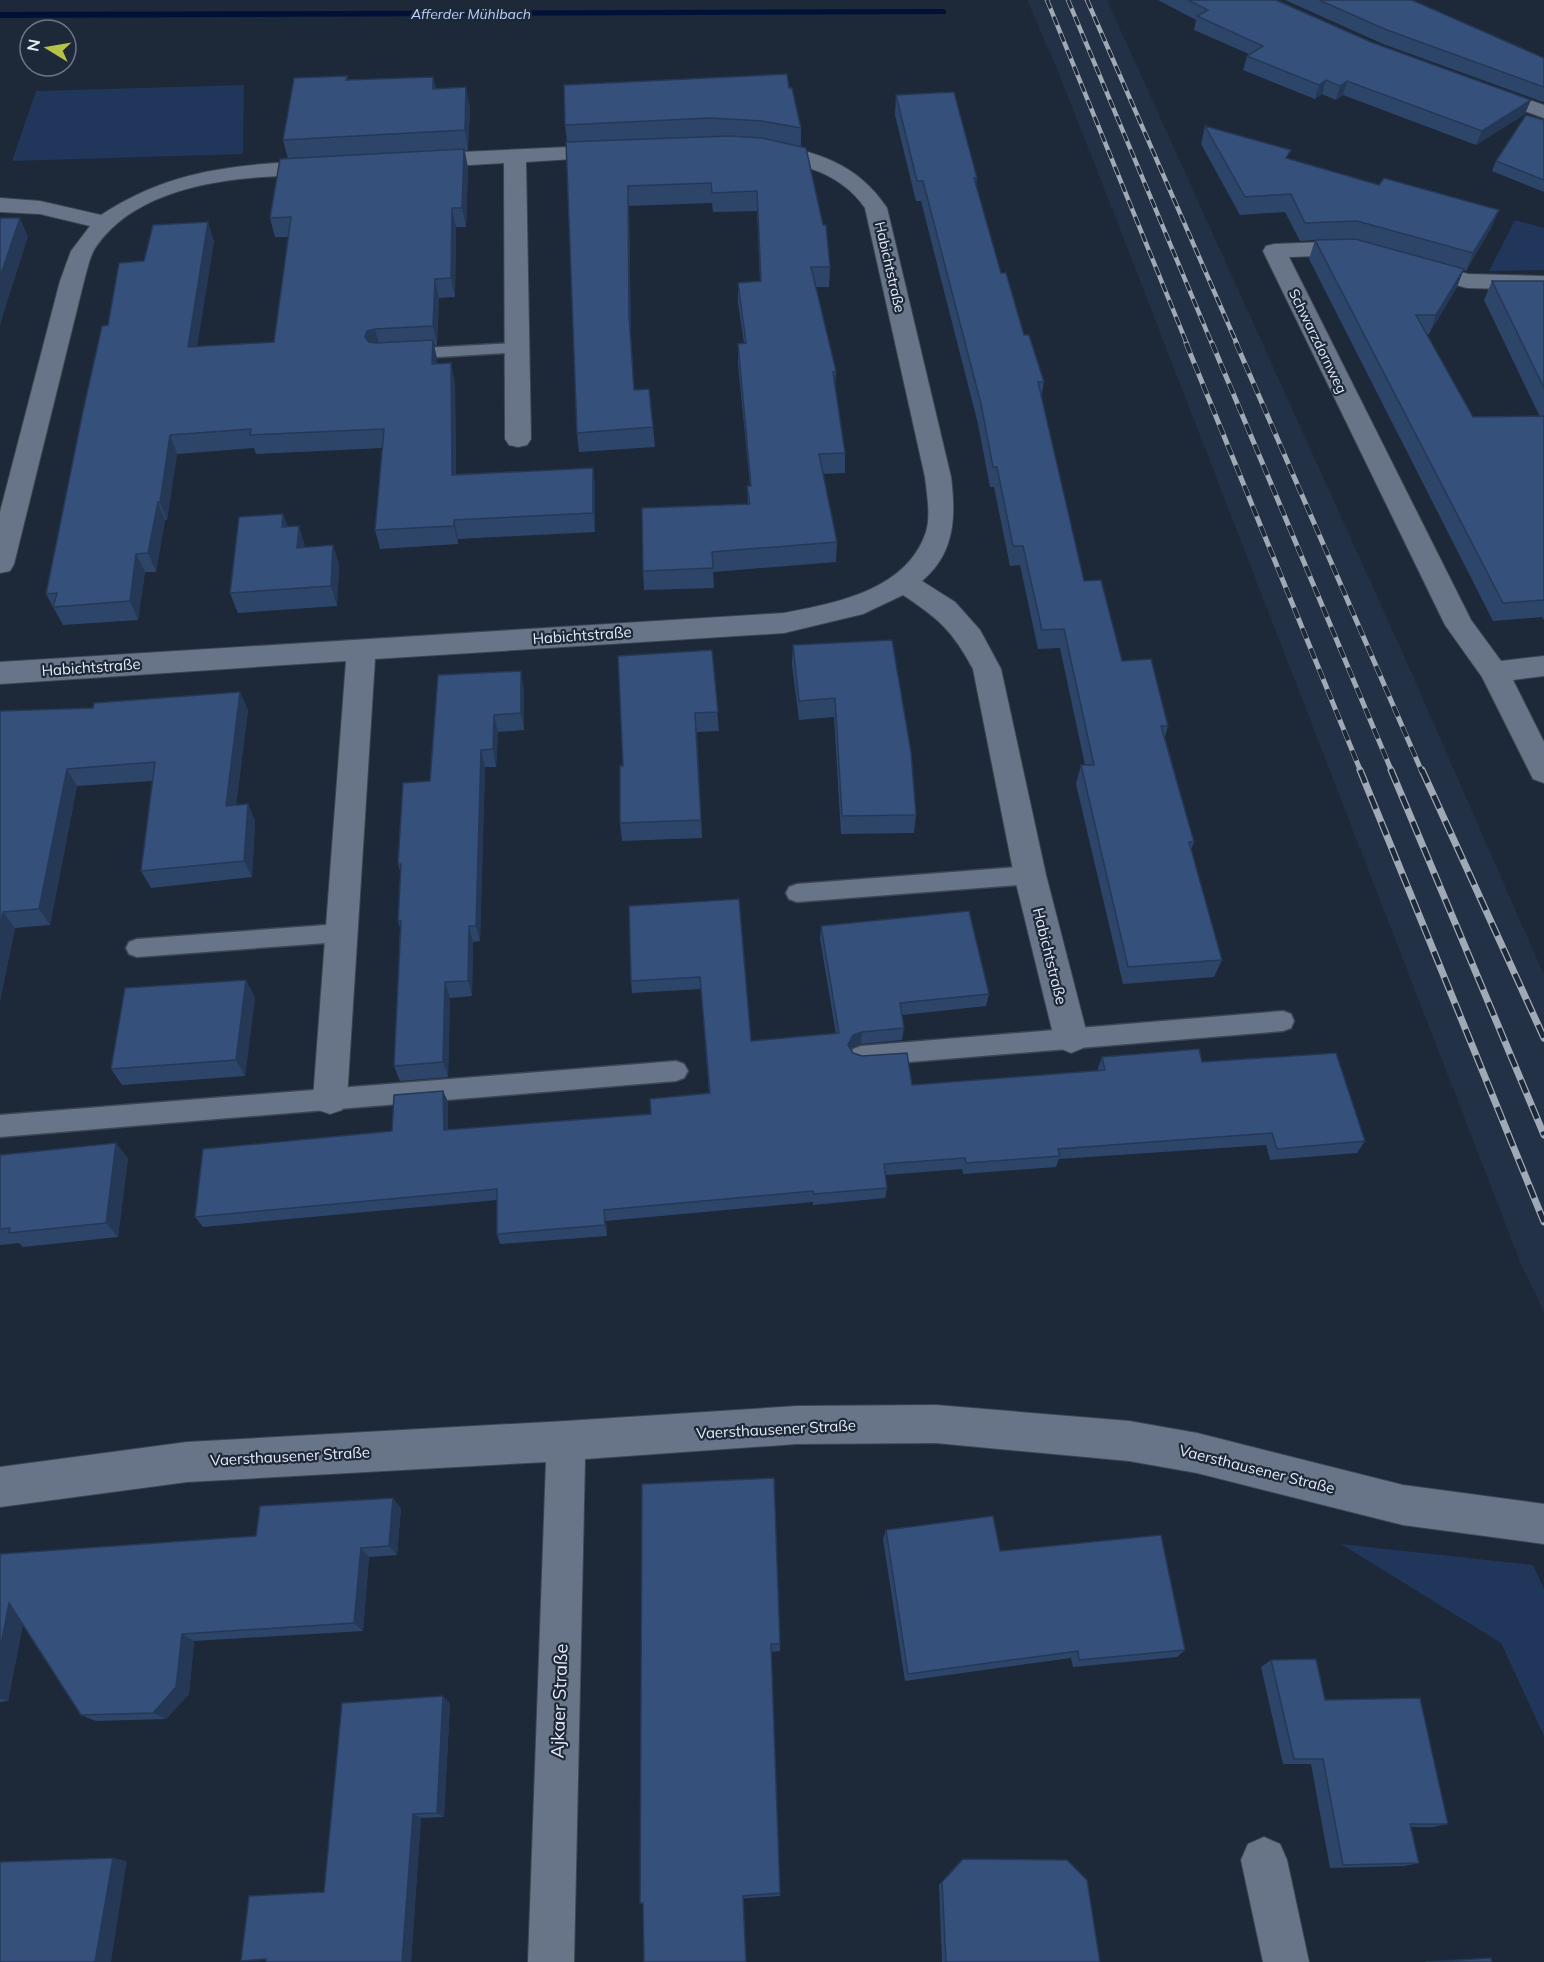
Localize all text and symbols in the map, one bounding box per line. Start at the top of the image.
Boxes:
water label: Afferder Mühlbach [410,5,531,23]
north arrow [18,18,78,78]
text: N [22,37,44,53]
street label: Habichtstraße [871,220,909,314]
street label: Schwarzdornweg [1285,286,1351,396]
street label: Habichtstraße [532,622,632,648]
street label: Habichtstraße [41,654,141,680]
street label: Habichtstraße [1029,906,1071,1006]
street label: Vaersthausener Straße [696,1415,856,1443]
street label: Vaersthausener Straße [1177,1440,1337,1498]
street label: Vaersthausener Straße [210,1442,370,1470]
street label: Ajkaer Straße [546,1643,572,1759]

